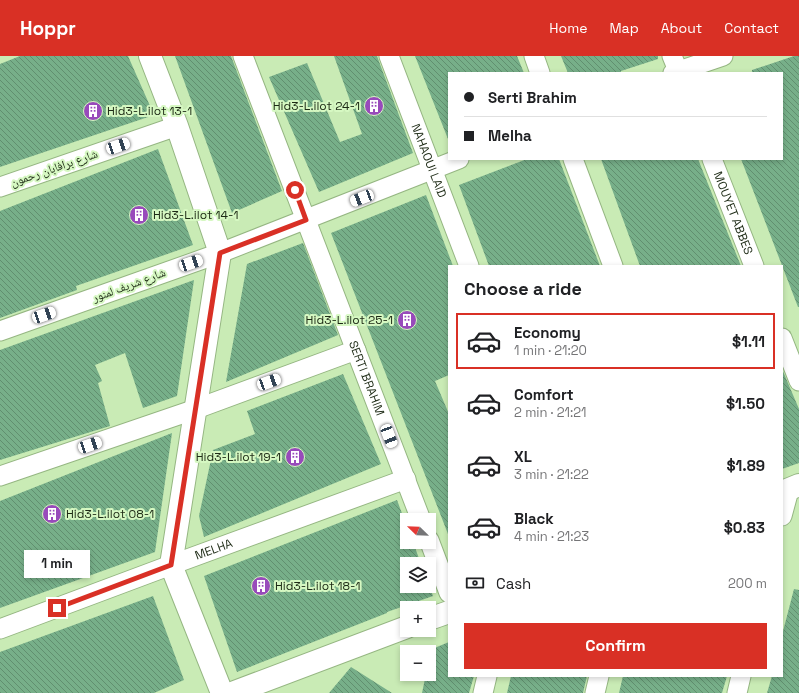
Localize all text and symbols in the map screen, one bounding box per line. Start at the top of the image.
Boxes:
text: Hoppr [20,16,76,41]
text: Home [549,19,587,37]
text: Map [609,19,639,37]
text: About [661,19,702,37]
text: Contact [724,19,779,37]
text: Serti Brahim [488,88,577,107]
building icon: Hid3-L.ilot 24-1 [363,95,385,117]
place label: Hid3-L.ilot 24-1 [273,98,360,114]
building icon: Hid3-L.ilot 13-1 [82,100,104,122]
place label: Hid3-L.ilot 13-1 [107,103,192,119]
street label: NAHAOUI LAID [408,121,450,200]
text: Melha [488,126,532,145]
car [105,136,131,156]
street label: شارع برافابان رحمون [8,146,100,190]
street label: MOUYET ABBES [710,169,757,257]
route start [286,181,304,199]
car [349,188,375,208]
building icon: Hid3-L.ilot 14-1 [128,204,150,226]
place label: Hid3-L.ilot 14-1 [153,207,239,223]
car [178,253,204,273]
street label: شارع شريف لمنور [89,264,168,306]
text: Choose a ride [464,277,582,300]
car [31,305,57,325]
building icon: Hid3-L.ilot 25-1 [396,309,418,331]
place label: Hid3-L.ilot 25-1 [306,312,393,328]
icon: car [466,323,502,359]
text: Economy [514,323,581,342]
text: $1.11 [732,332,765,351]
street label: SERTI BRAHIM [345,338,388,418]
text: 1 min · 21:20 [514,342,587,359]
car [256,372,282,392]
icon: car [466,385,502,421]
text: Comfort [514,385,574,404]
text: $1.50 [726,394,765,413]
text: 2 min · 21:21 [514,404,586,421]
car [379,423,399,449]
car [77,435,103,455]
building icon: Hid3-L.ilot 19-1 [284,446,306,468]
icon: car [466,447,502,483]
text: XL [514,447,532,466]
place label: Hid3-L.ilot 19-1 [196,449,281,465]
text: $1.89 [726,456,765,475]
text: 3 min · 21:22 [514,466,589,483]
building icon: Hid3-L.ilot 08-1 [41,503,63,525]
place label: Hid3-L.ilot 08-1 [66,506,154,522]
icon: car [466,509,502,545]
text: Black [514,509,554,528]
north arrow [400,513,436,549]
map controls [400,513,436,681]
text: $0.83 [724,518,765,537]
text: 4 min · 21:23 [514,528,589,545]
street label: MELHA [193,535,235,564]
callout: 1 min [24,550,90,578]
text: 1 min [41,555,73,572]
button: layers [400,557,436,593]
icon: cash [464,572,486,594]
text: Cash [496,574,531,593]
building icon: Hid3-L.ilot 18-1 [250,575,272,597]
text: 200 m [728,575,767,592]
place label: Hid3-L.ilot 18-1 [275,578,360,594]
route end [48,599,66,617]
button: + [400,601,436,637]
button: Confirm [464,623,767,669]
button: − [400,645,436,681]

